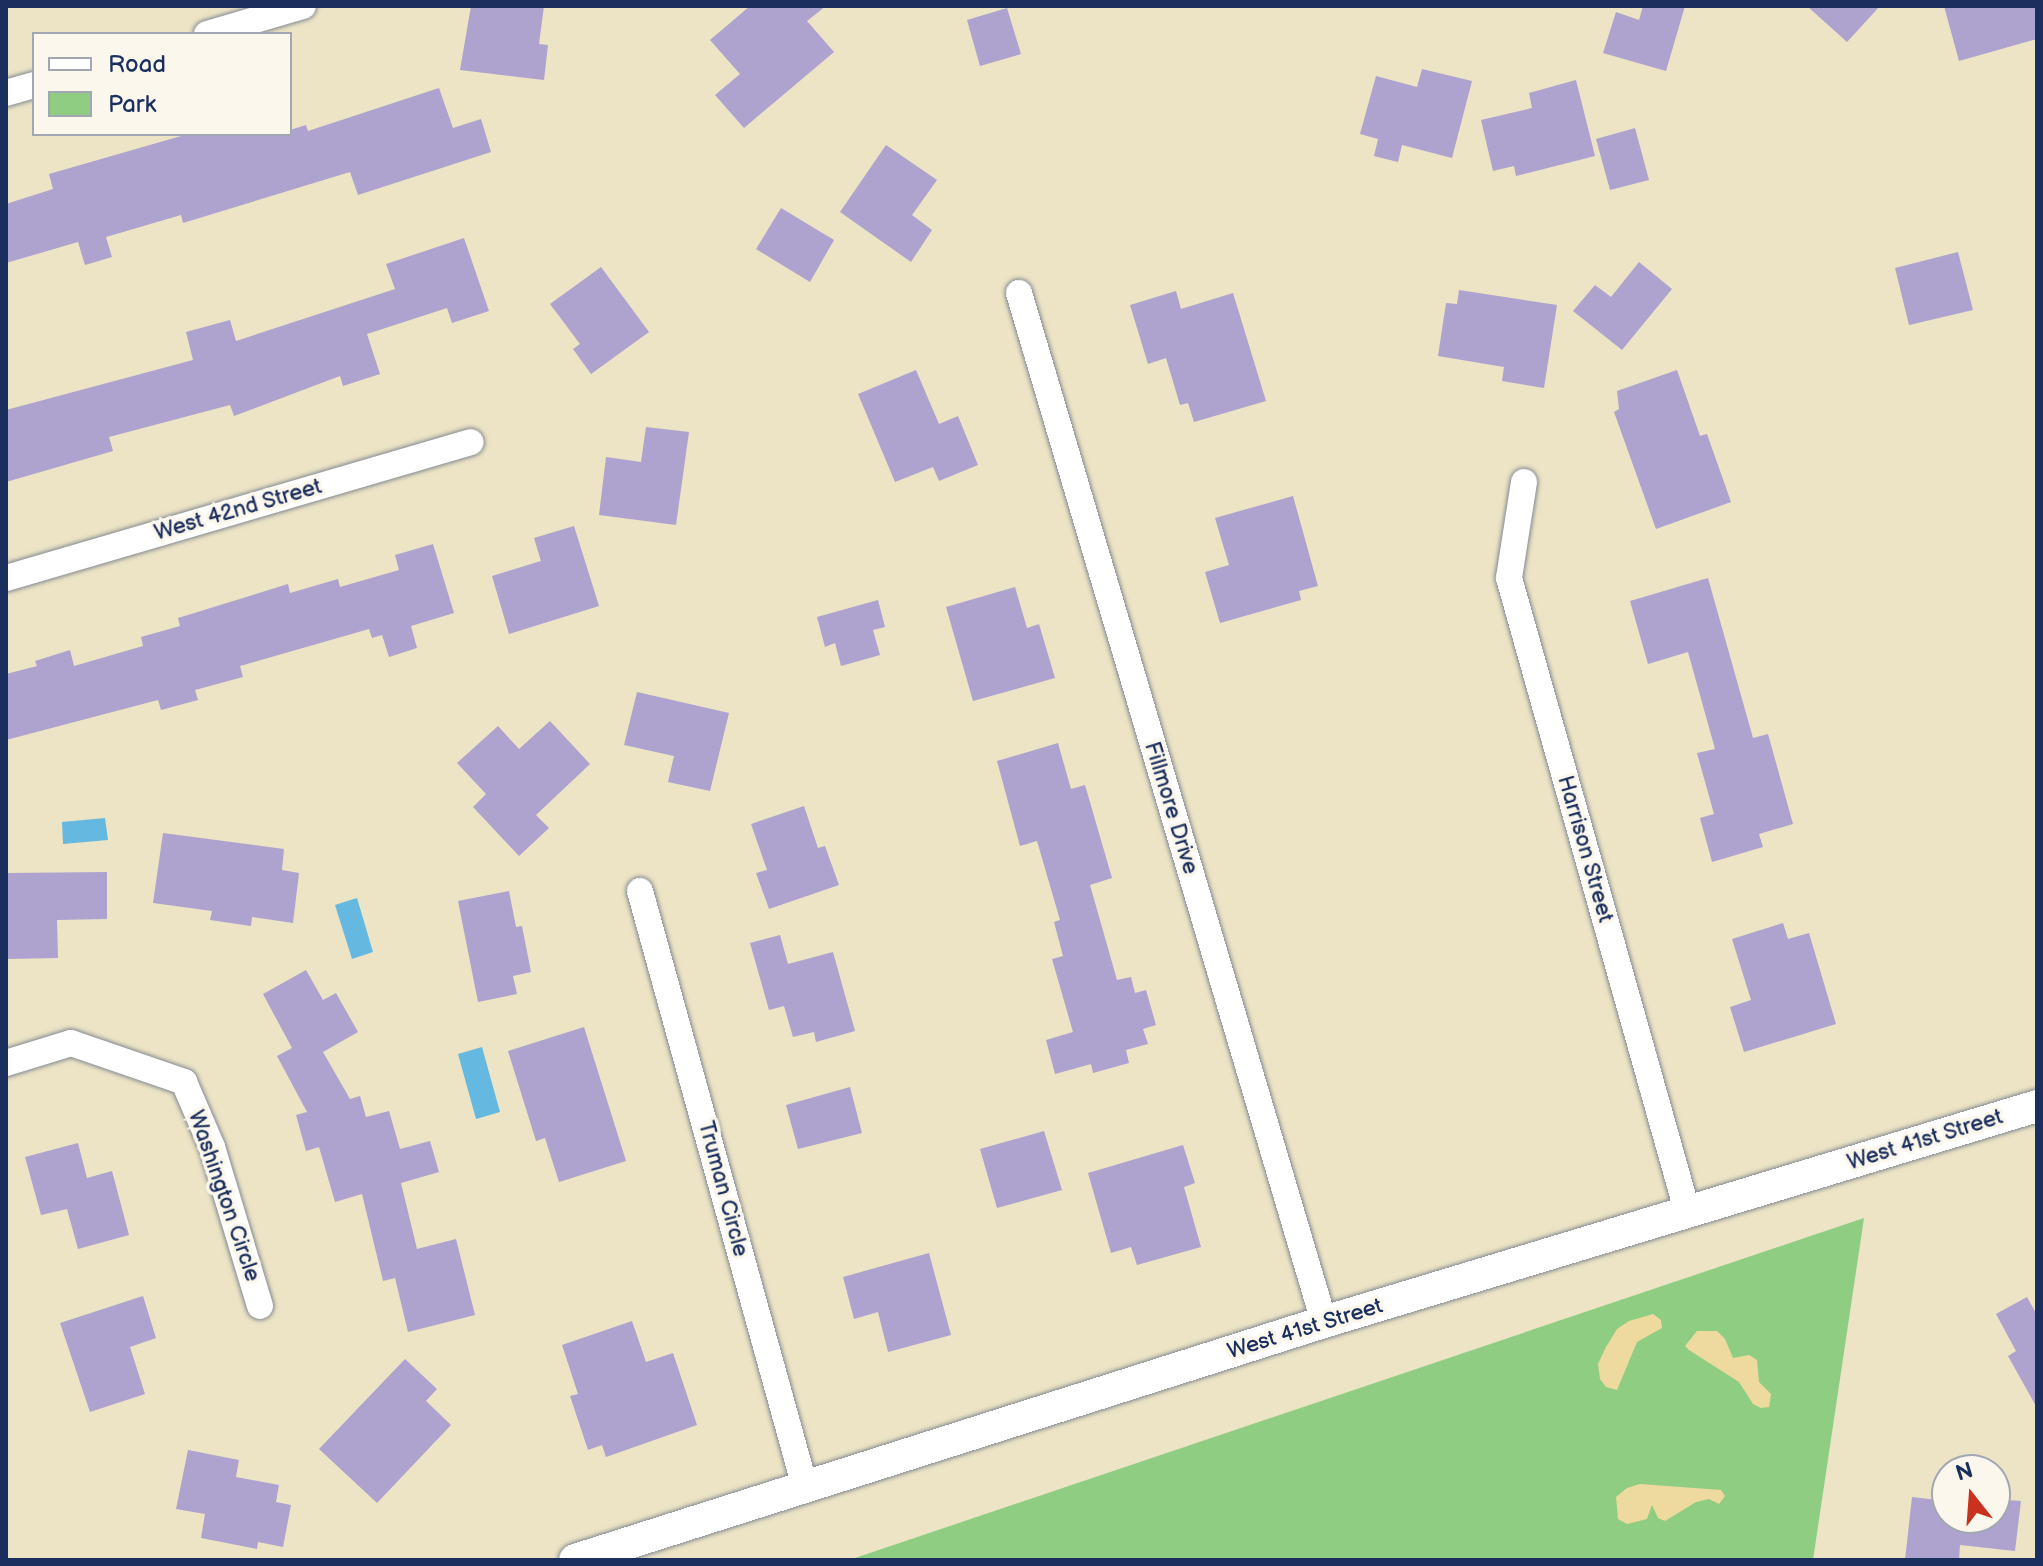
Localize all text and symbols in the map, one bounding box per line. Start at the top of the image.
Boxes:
legend [32,32,292,136]
text: Road [108,50,166,79]
text: Park [108,90,156,119]
street label: West 42nd Street [151,473,325,547]
street label: Fillmore Drive [1138,739,1204,877]
street label: Harrison Street [1551,772,1619,926]
street label: West 41st Street [1844,1104,2006,1176]
street label: Washington Circle [182,1107,266,1285]
street label: Truman Circle [692,1118,754,1260]
street label: West 41st Street [1224,1293,1386,1365]
north arrow [1931,1454,2011,1534]
text: N [1953,1457,1976,1488]

